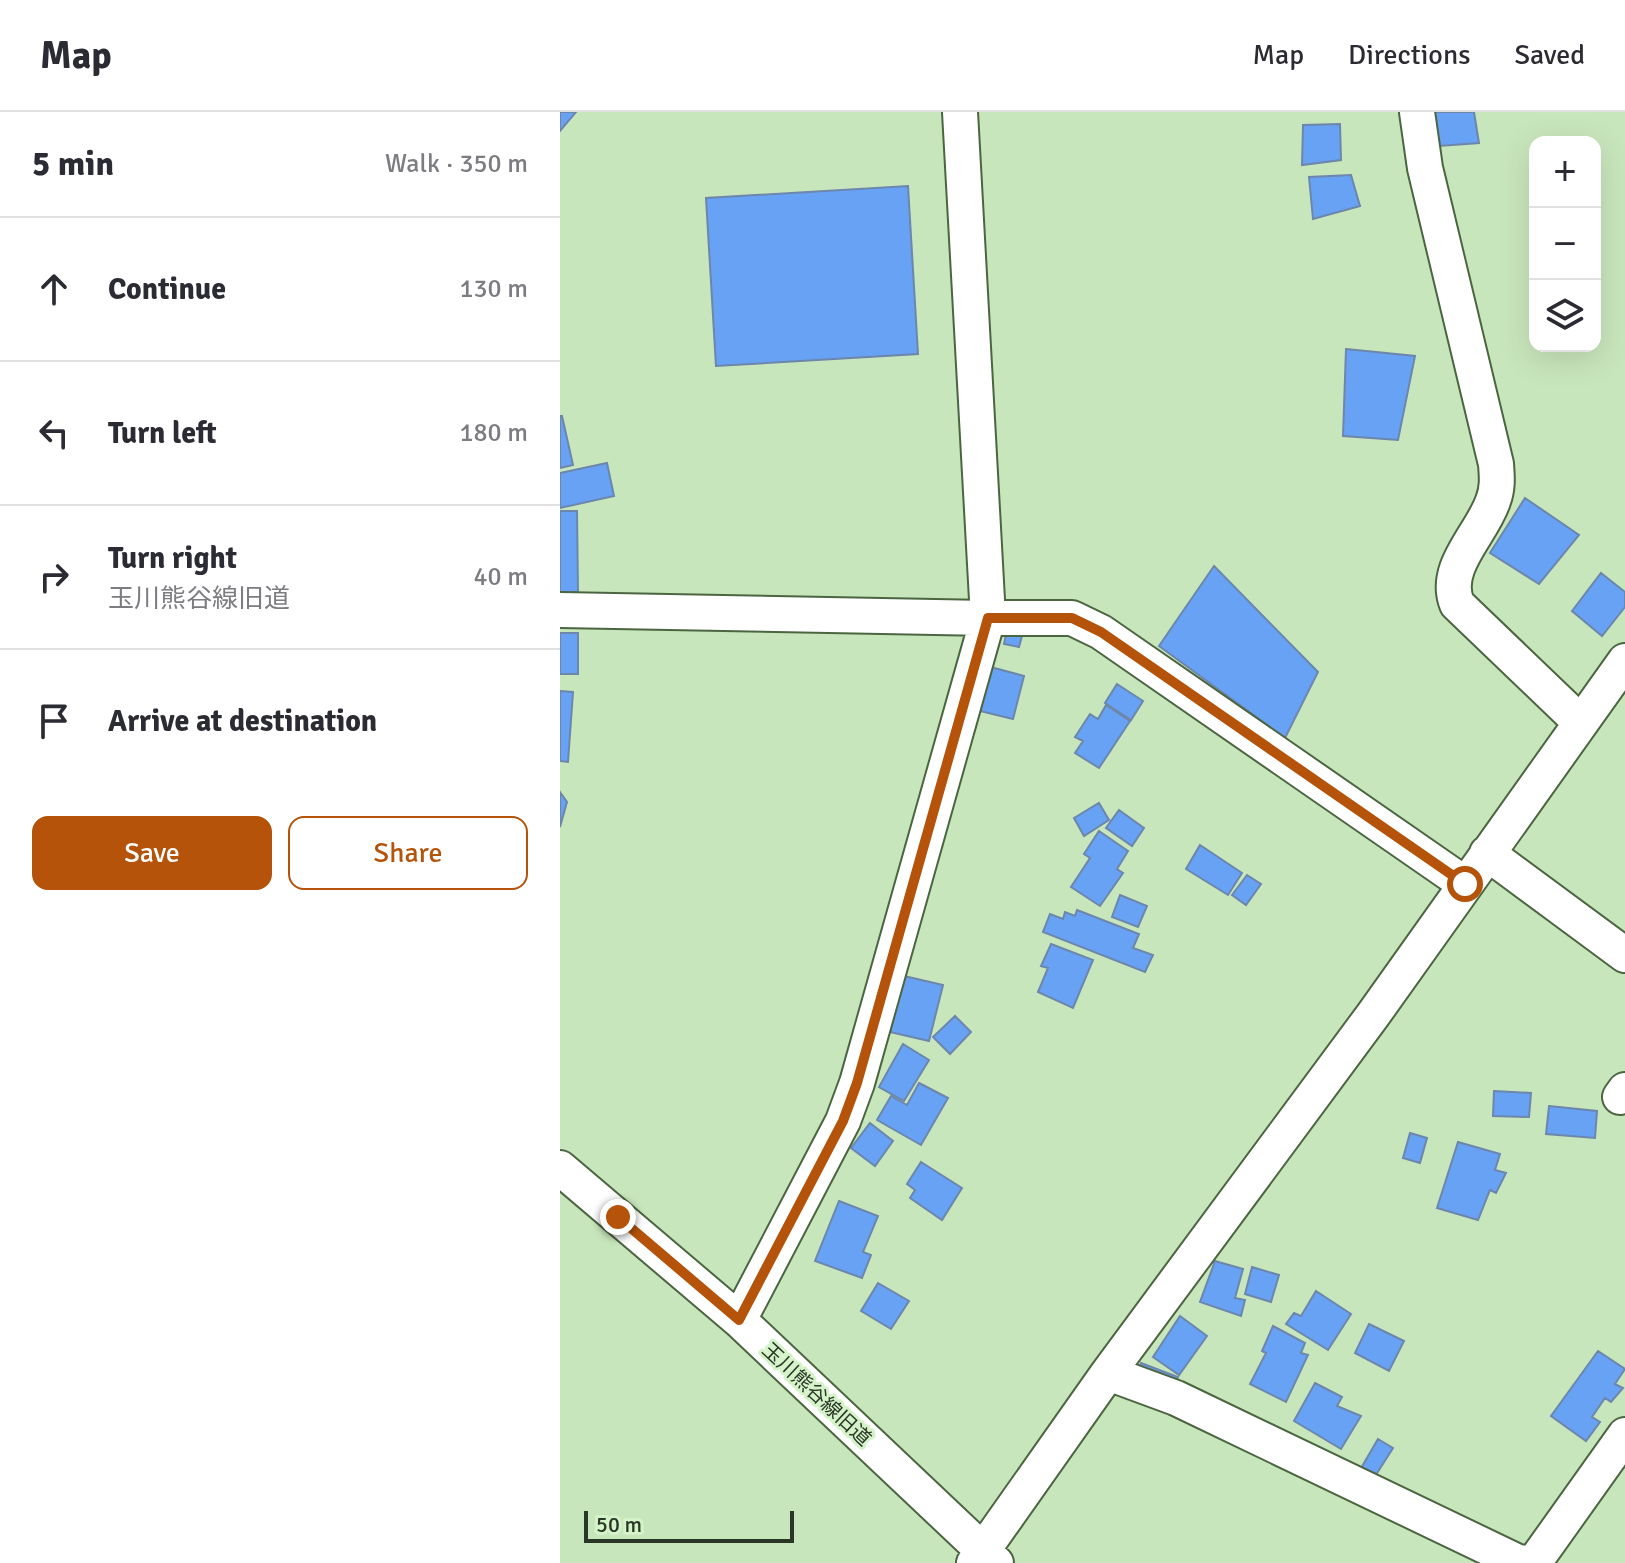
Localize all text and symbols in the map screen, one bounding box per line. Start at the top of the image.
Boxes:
text: Map [40,32,112,79]
text: Map [1252,38,1304,72]
text: Directions [1348,38,1470,72]
text: Saved [1514,38,1585,72]
map controls [1529,136,1601,352]
button: + [1529,136,1601,208]
text: 5 min [32,143,114,185]
text: Walk · 350 m [385,148,528,180]
button: − [1529,208,1601,280]
icon: ahead [32,267,76,311]
text: Continue [108,271,226,308]
text: 130 m [459,273,528,305]
button: layers [1529,280,1601,352]
icon: left [32,411,76,455]
text: Turn left [108,415,217,452]
text: 180 m [459,417,528,449]
text: Turn right [108,540,237,577]
icon: right [32,555,76,599]
text: 40 m [473,561,528,593]
text: 玉川熊谷線旧道 [108,583,290,615]
icon: arrive [32,699,76,743]
text: Arrive at destination [108,703,377,740]
button: Save [32,816,272,890]
button: Share [288,816,528,890]
route start [1447,866,1483,902]
route end [600,1199,636,1235]
street label: 玉川熊谷線旧道 [757,1337,876,1451]
scale bar [584,1507,794,1543]
text: 50 m [596,1511,642,1538]

